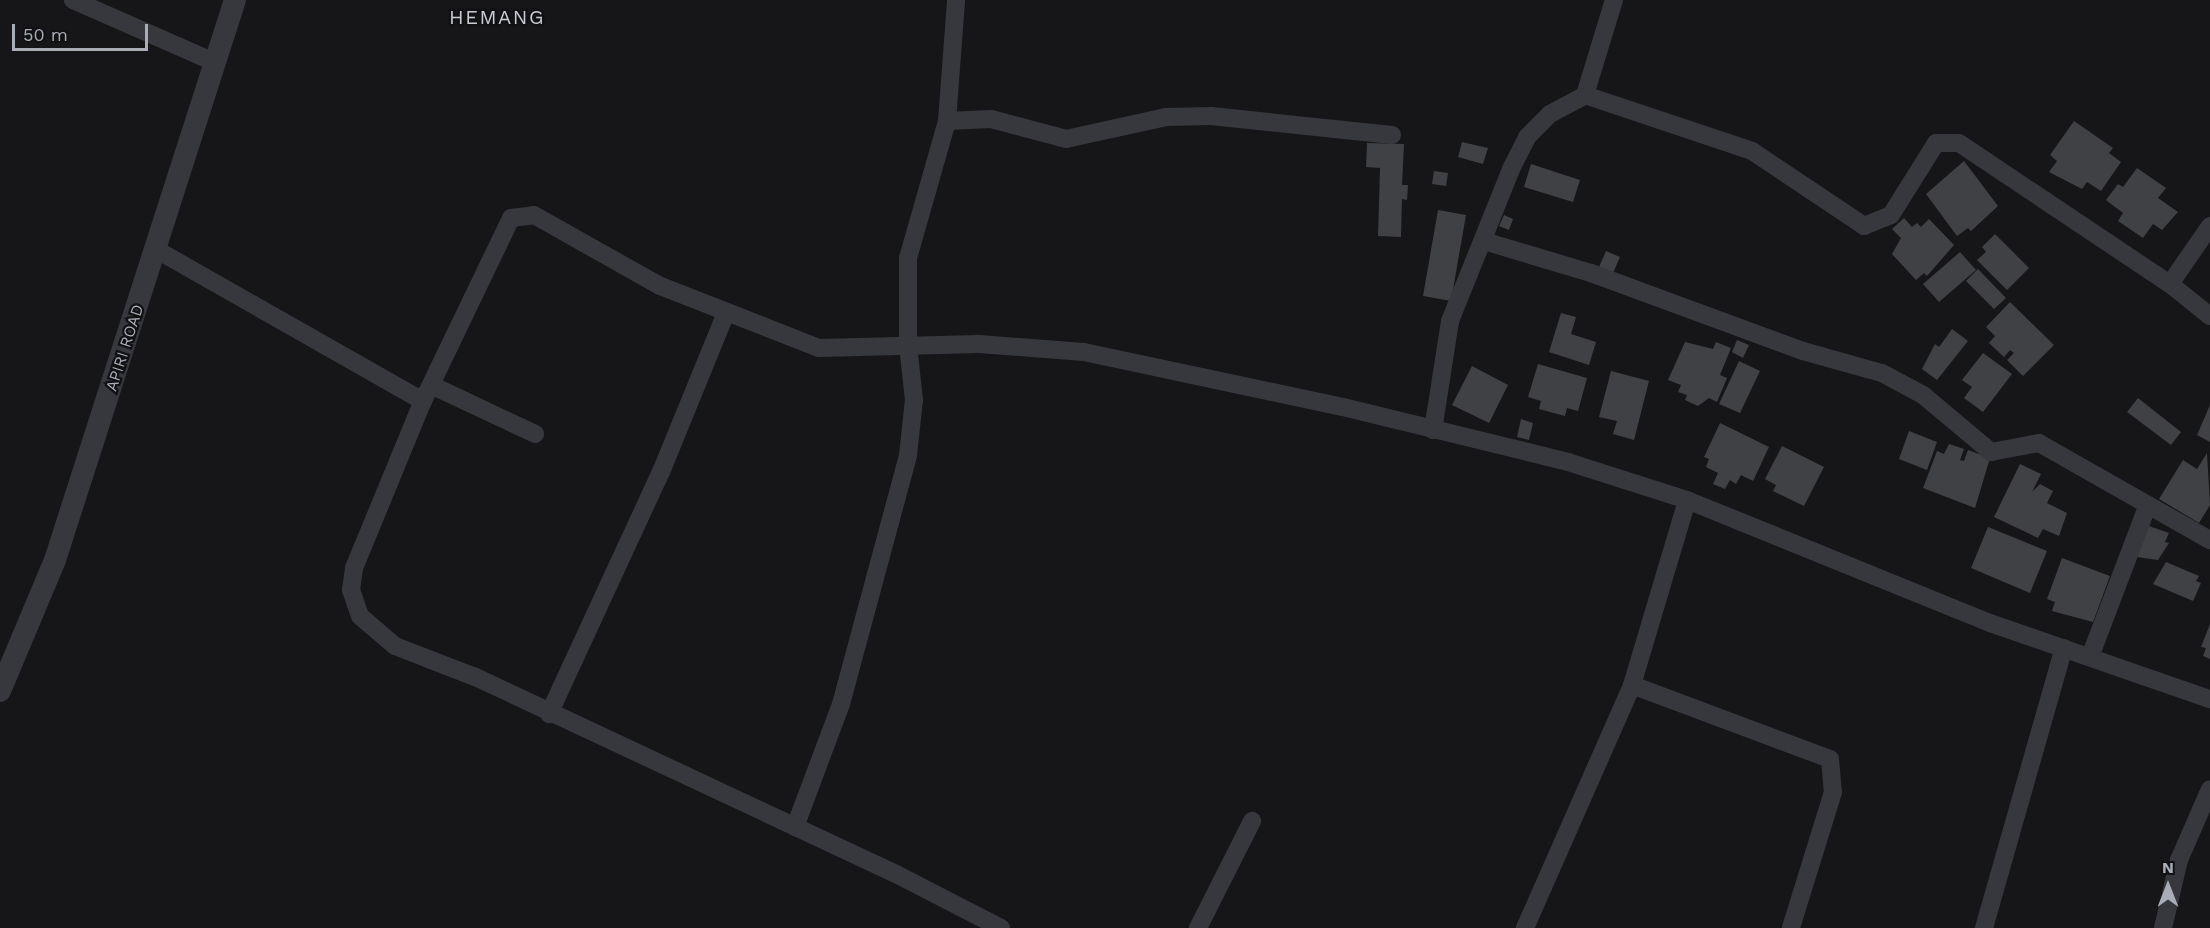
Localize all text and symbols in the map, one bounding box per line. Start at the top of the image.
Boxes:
district label: HEMANG [449,5,545,29]
scale bar [15,12,152,50]
text: 50 m [23,24,68,45]
street label: APIRI ROAD [102,302,148,394]
north arrow [2138,856,2198,916]
text: N [2162,858,2174,877]

